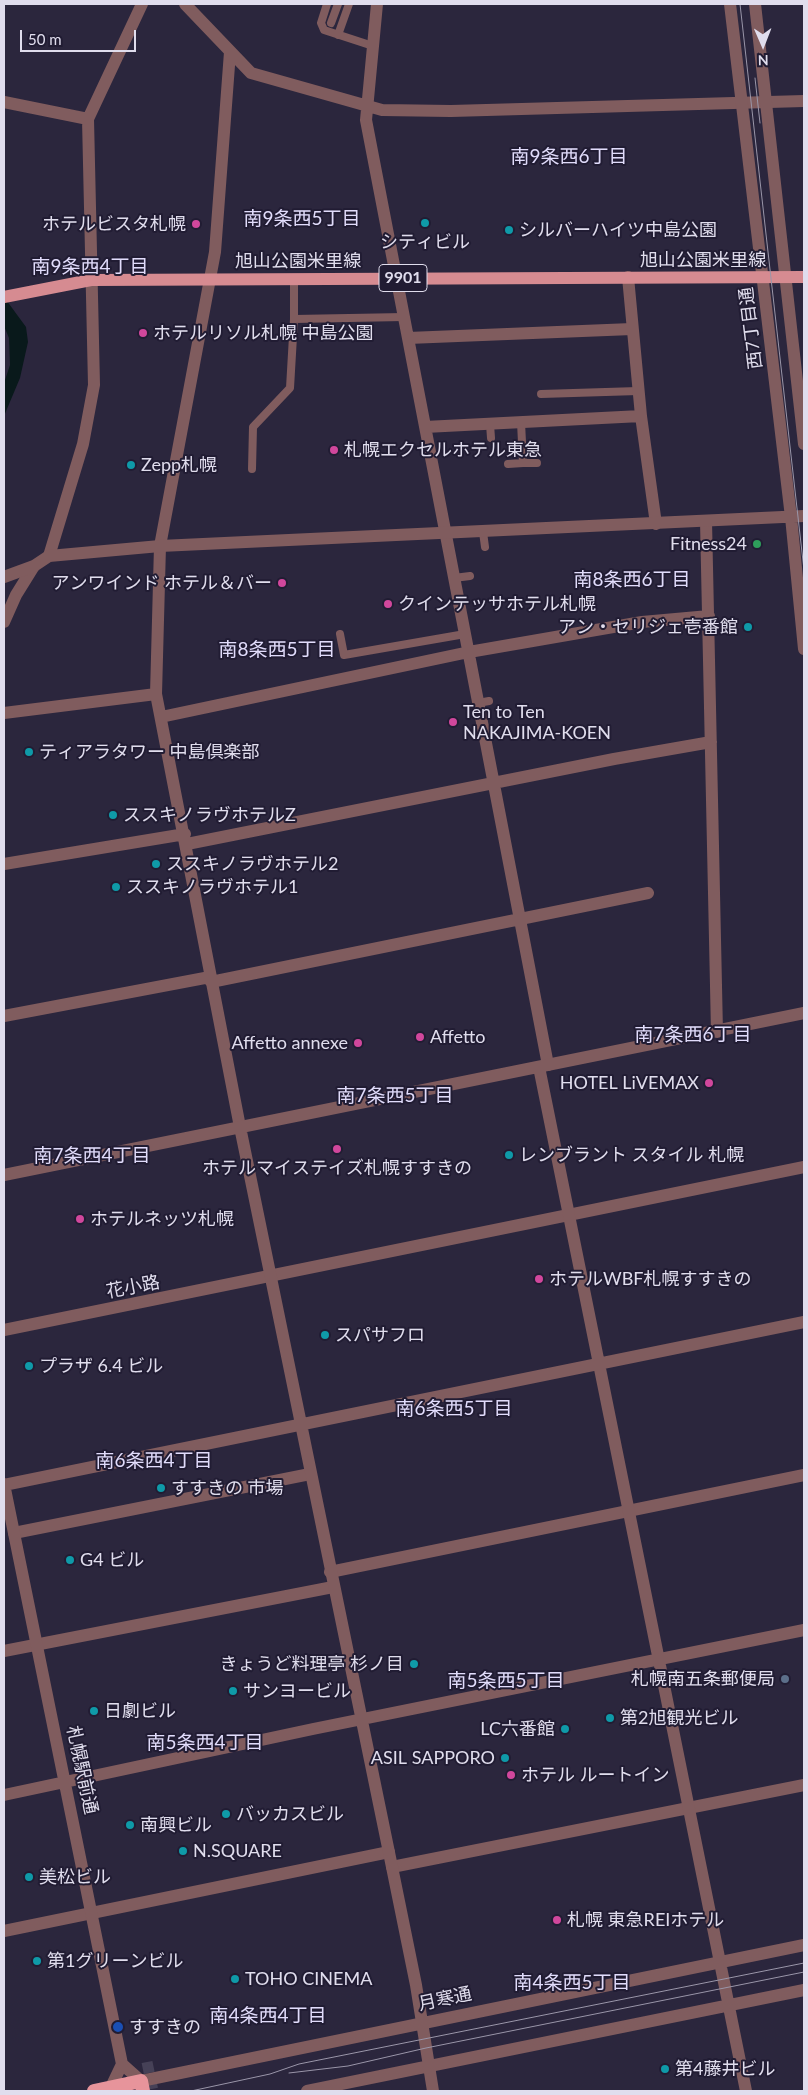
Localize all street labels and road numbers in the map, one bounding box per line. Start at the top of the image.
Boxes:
street label: 旭山公園米里線 [640,249,766,271]
street label: 旭山公園米里線 [235,250,361,272]
road number: 9901 [379,264,427,292]
street label: 西7丁目通 [735,286,767,370]
street label: 花小路 [104,1271,162,1303]
street label: 札幌駅前通 [62,1724,102,1816]
street label: 月寒通 [416,1983,474,2015]

